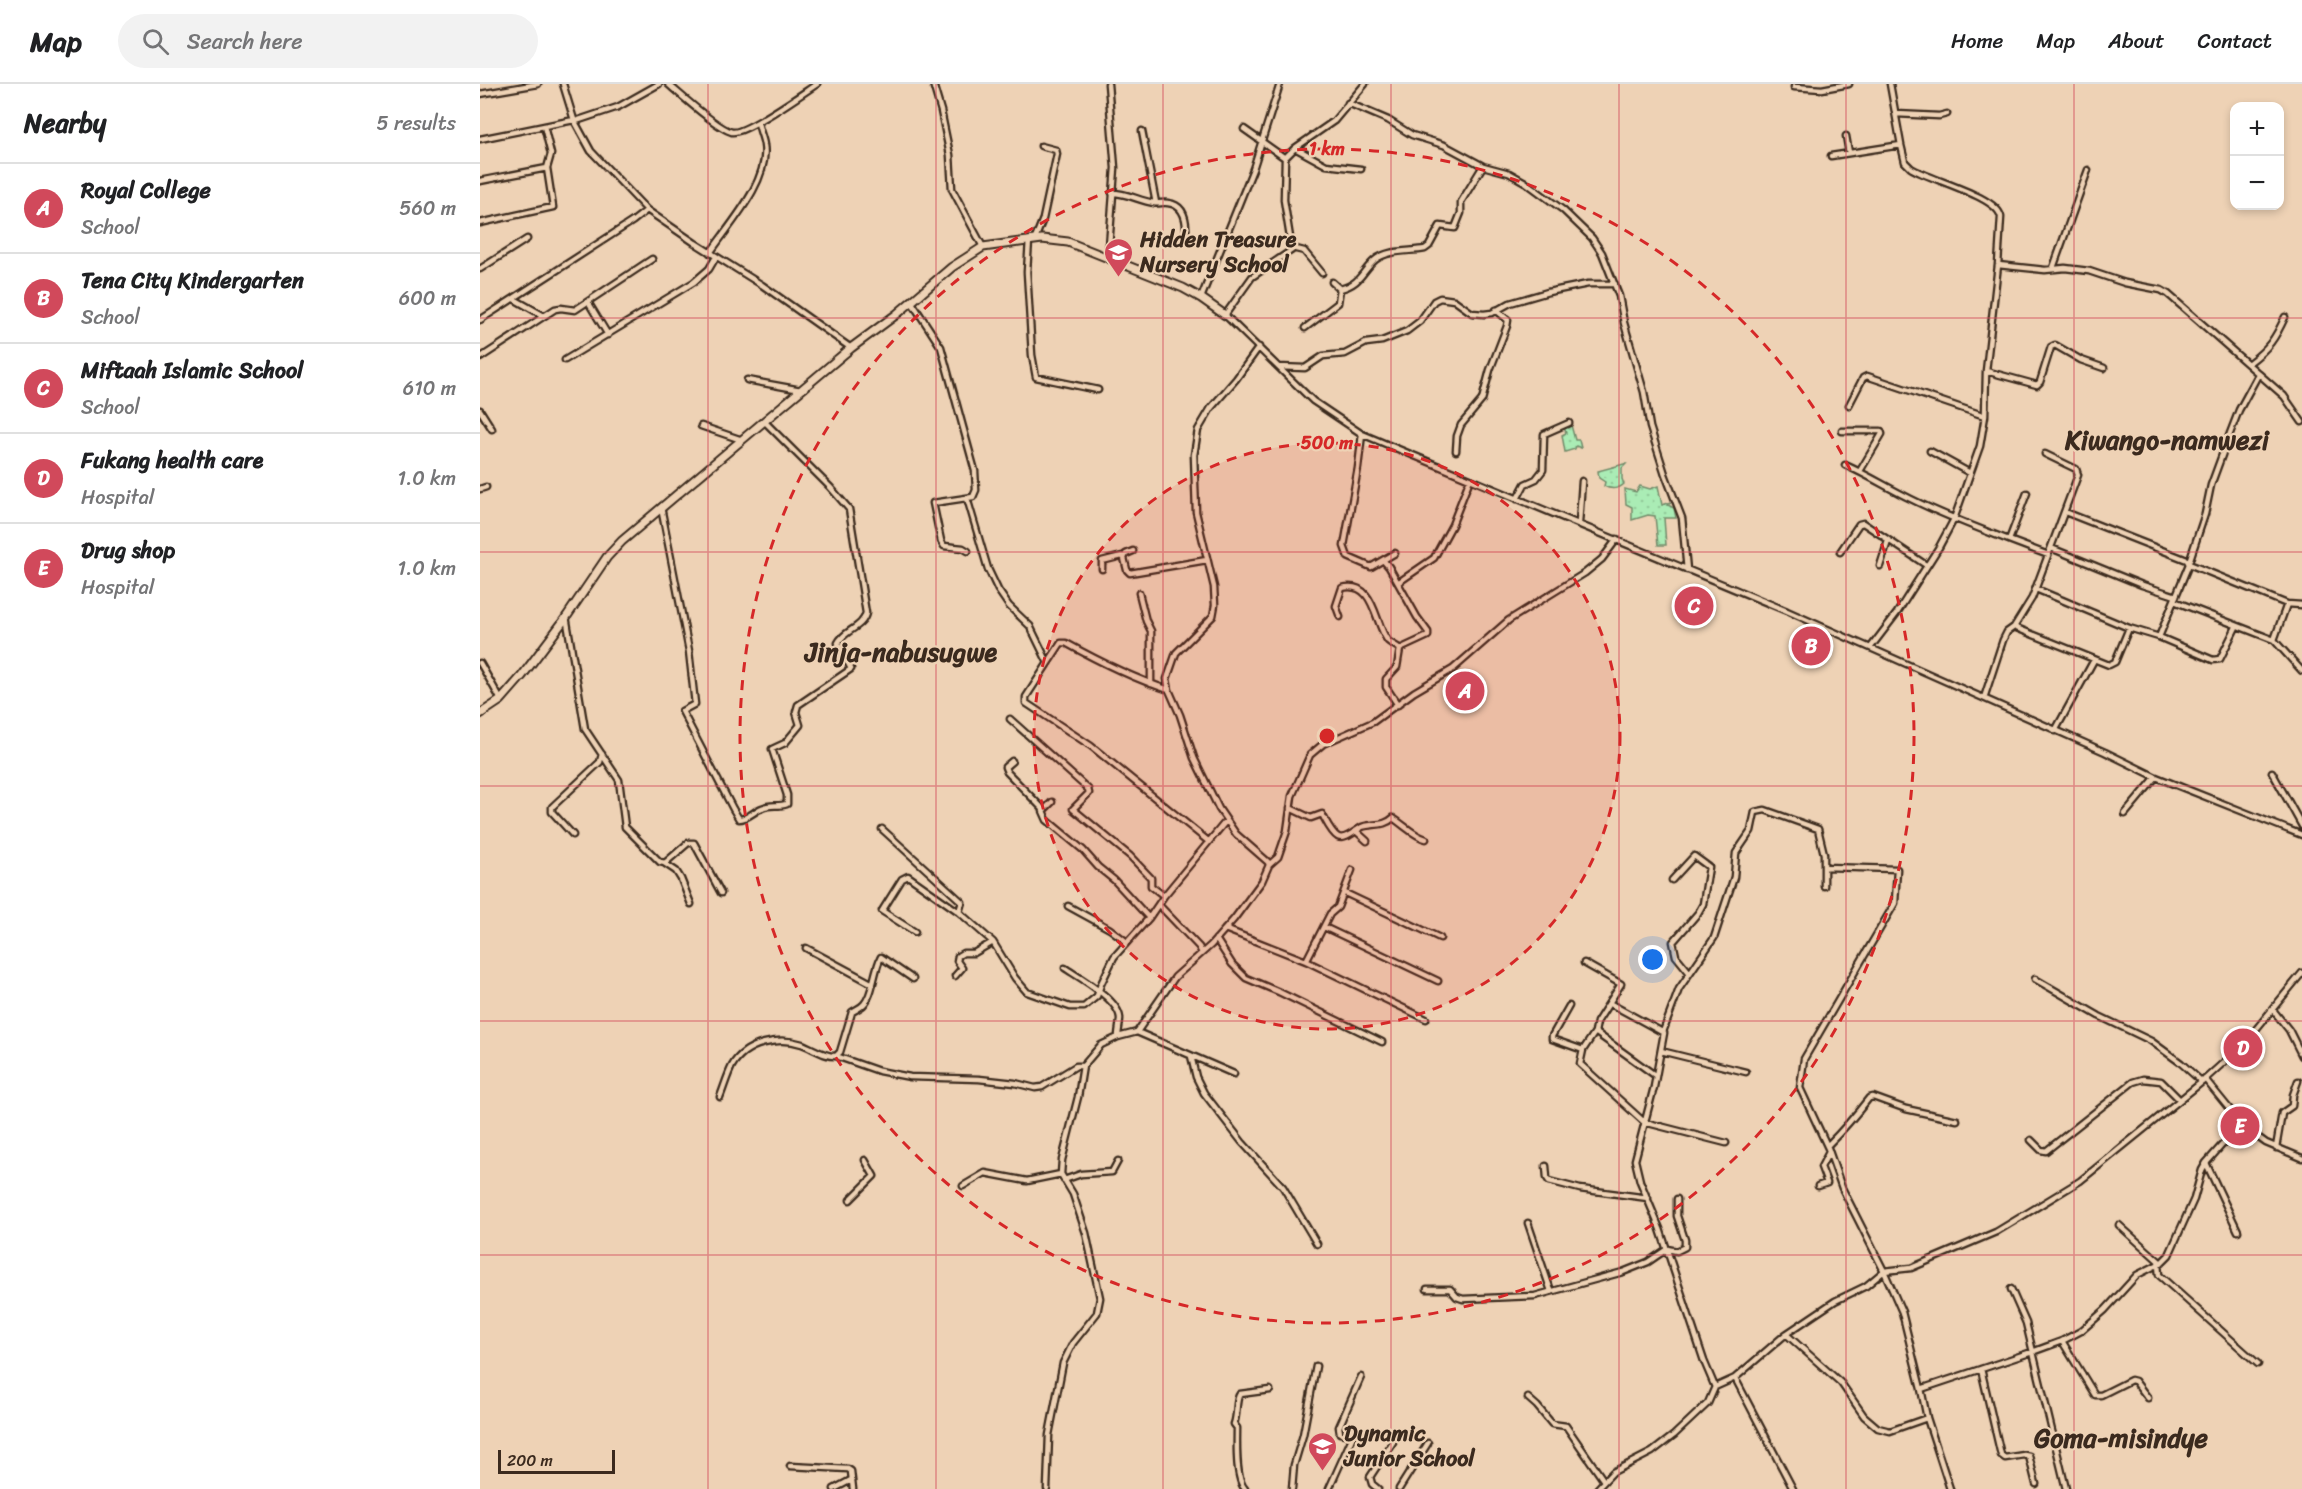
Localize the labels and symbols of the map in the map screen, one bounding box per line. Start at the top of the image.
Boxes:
text: 1 km [1309,133,1345,165]
place label: Hidden Treasure Nursery School [1139,220,1297,284]
school or university icon: Hidden Treasure Nursery School [1103,236,1135,278]
district label: Kiwango-namwezi [2064,417,2271,463]
text: 500 m [1301,427,1353,459]
pin: C [1674,584,1714,628]
pin: B [1792,624,1830,668]
district label: Jinja-nabusugwe [803,629,997,675]
pin: A [1446,668,1484,714]
centre of rings [1317,726,1337,746]
your location [1638,945,1667,974]
pin: D [2224,1026,2262,1070]
pin: E [2220,1104,2260,1148]
place label: Dynamic Junior School [1342,1414,1476,1478]
district label: Goma-misindye [2034,1415,2209,1461]
school or university icon: Dynamic Junior School [1307,1430,1339,1472]
scale bar [498,1447,615,1474]

